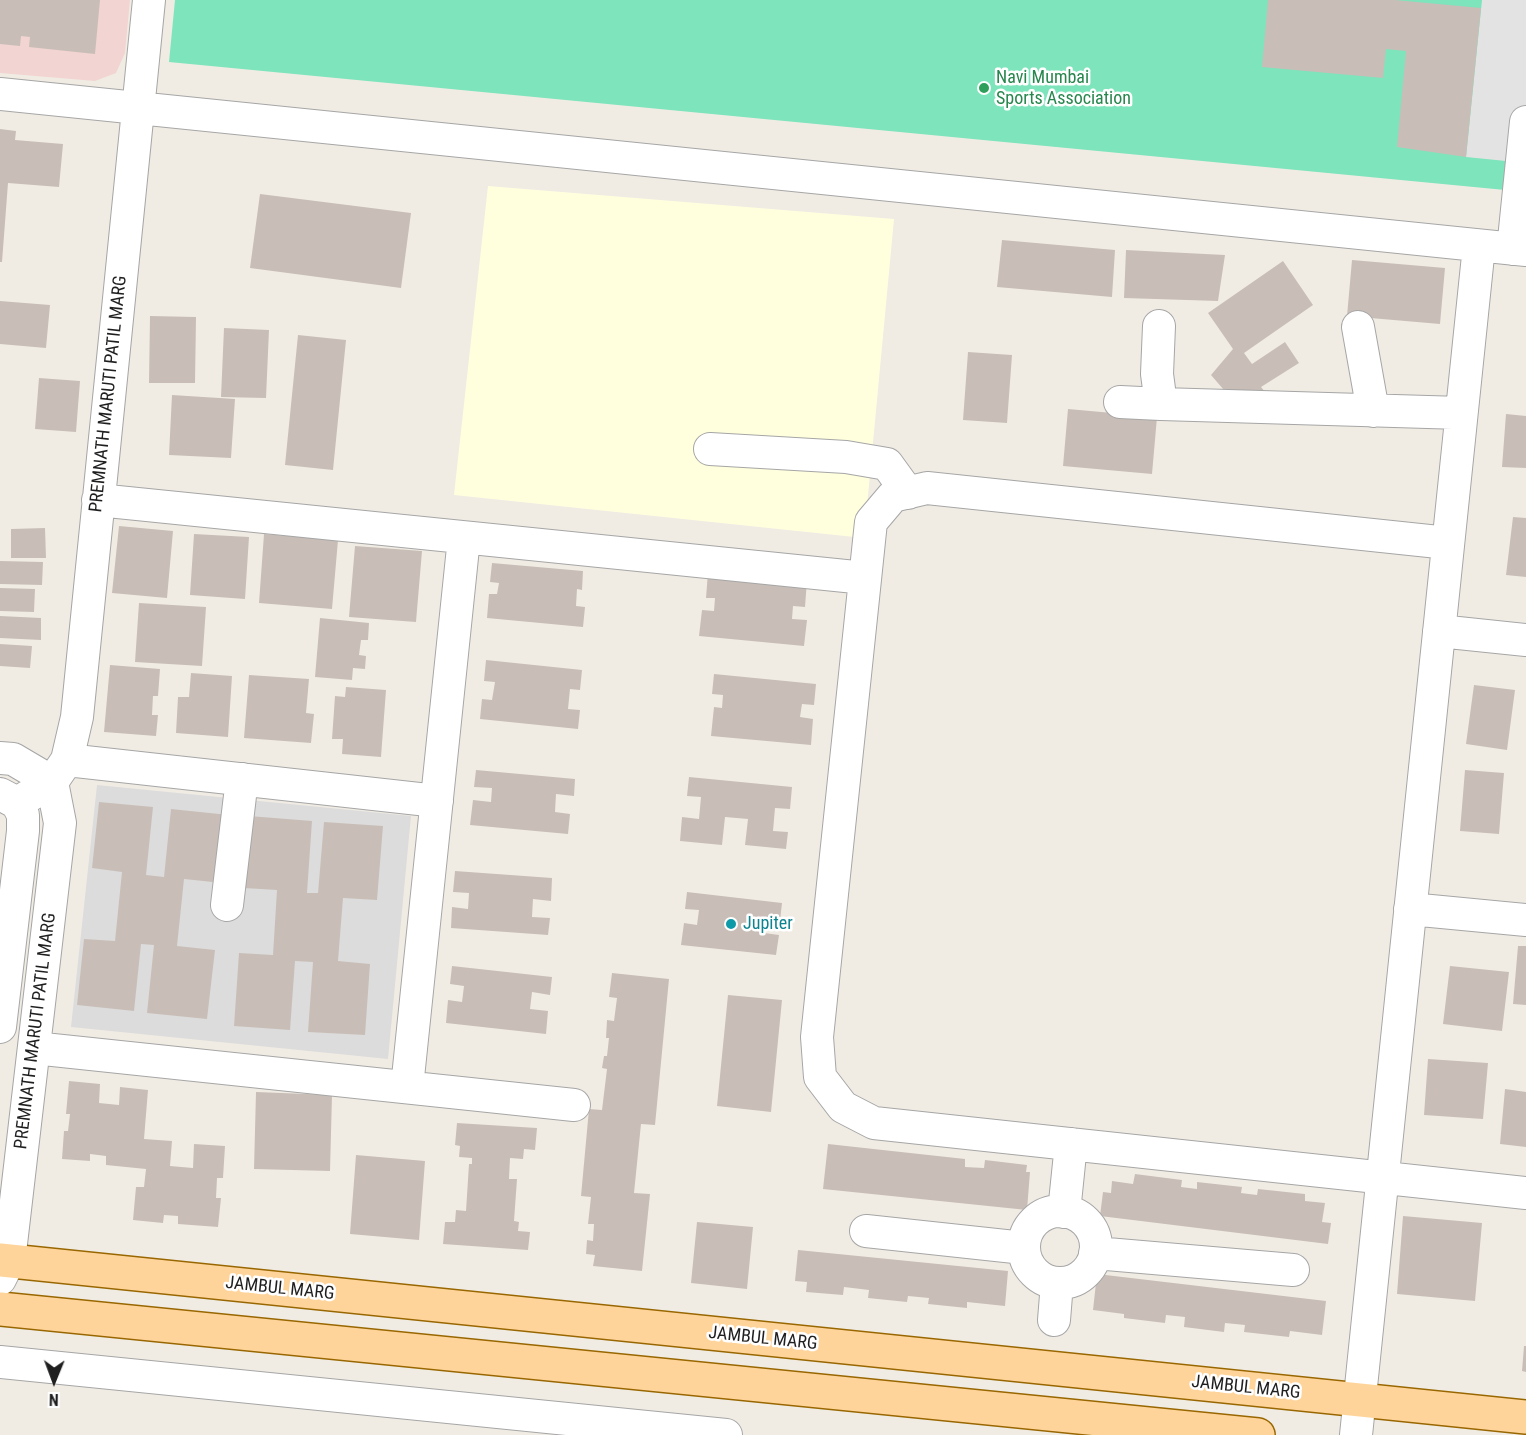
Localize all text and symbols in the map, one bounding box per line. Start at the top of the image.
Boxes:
place label: Navi Mumbai Sports Association [996,67,1131,110]
marker: Navi Mumbai Sports Association [977,81,991,95]
street label: PREMNATH MARUTI PATIL MARG [86,275,132,513]
street label: PREMNATH MARUTI PATIL MARG [11,912,61,1150]
place label: Jupiter [743,913,793,935]
marker: Jupiter [724,917,738,931]
street label: JAMBUL MARG [224,1273,336,1305]
street label: JAMBUL MARG [707,1323,819,1355]
north arrow [24,1351,84,1411]
street label: JAMBUL MARG [1190,1372,1302,1404]
text: N [49,1390,59,1409]

